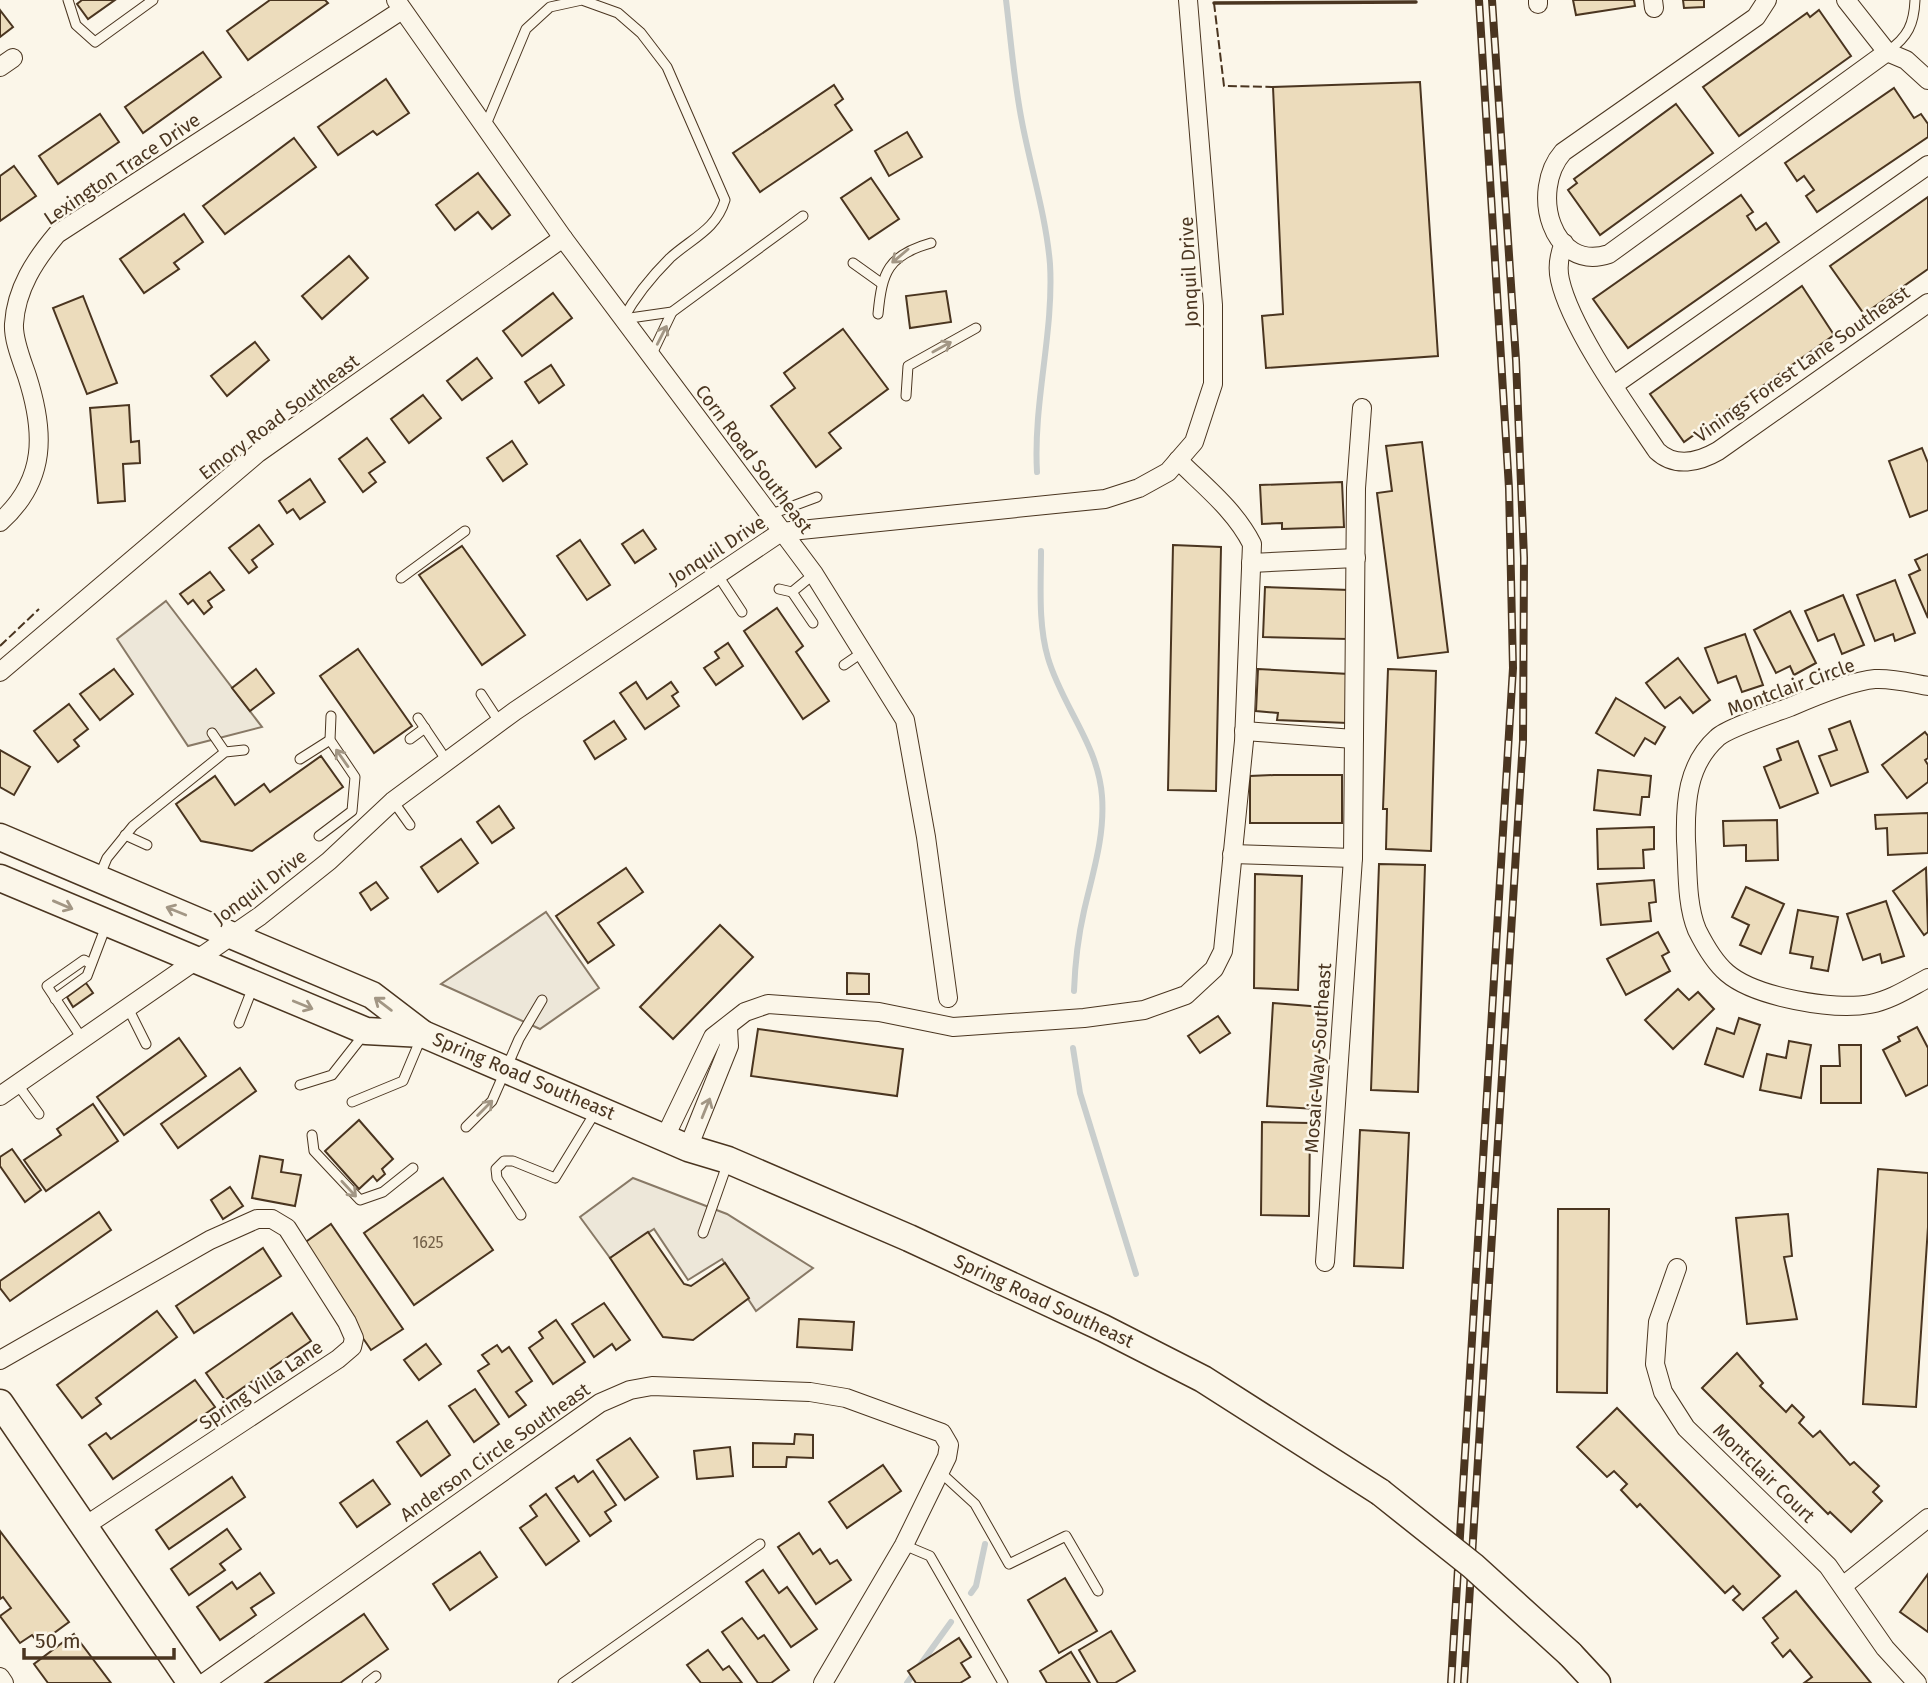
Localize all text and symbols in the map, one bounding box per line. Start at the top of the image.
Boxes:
street label: Lexington Trace Drive [39,108,205,230]
street label: Jonquil Drive [1175,216,1203,328]
one-way arrow [892,249,910,264]
street label: Vinings Forest Lane Southeast [1690,281,1914,447]
one-way arrow [656,325,670,346]
one-way arrow [932,340,952,354]
street label: Emory Road Southeast [194,349,364,485]
street label: Corn Road Southeast [691,380,818,538]
street label: Jonquil Drive [664,510,770,590]
street label: Montclair Circle [1724,653,1858,721]
one-way arrow [335,749,349,768]
street label: Jonquil Drive [209,844,311,930]
one-way arrow [52,899,73,912]
one-way arrow [166,904,187,917]
street label: Mosaic Way Southeast [1300,962,1336,1154]
one-way arrow [375,996,393,1011]
one-way arrow [292,1000,314,1013]
street label: Spring Road Southeast [429,1027,619,1125]
one-way arrow [700,1097,713,1119]
one-way arrow [476,1100,493,1117]
one-way arrow [341,1180,357,1198]
house number: 1625 [412,1233,444,1252]
street label: Spring Road Southeast [950,1249,1138,1353]
street label: Spring Villa Lane [195,1335,327,1435]
street label: Anderson Circle Southeast [396,1378,594,1526]
street label: Montclair Court [1708,1419,1820,1527]
scale bar [24,1616,175,1660]
text: 50 m [35,1628,81,1654]

